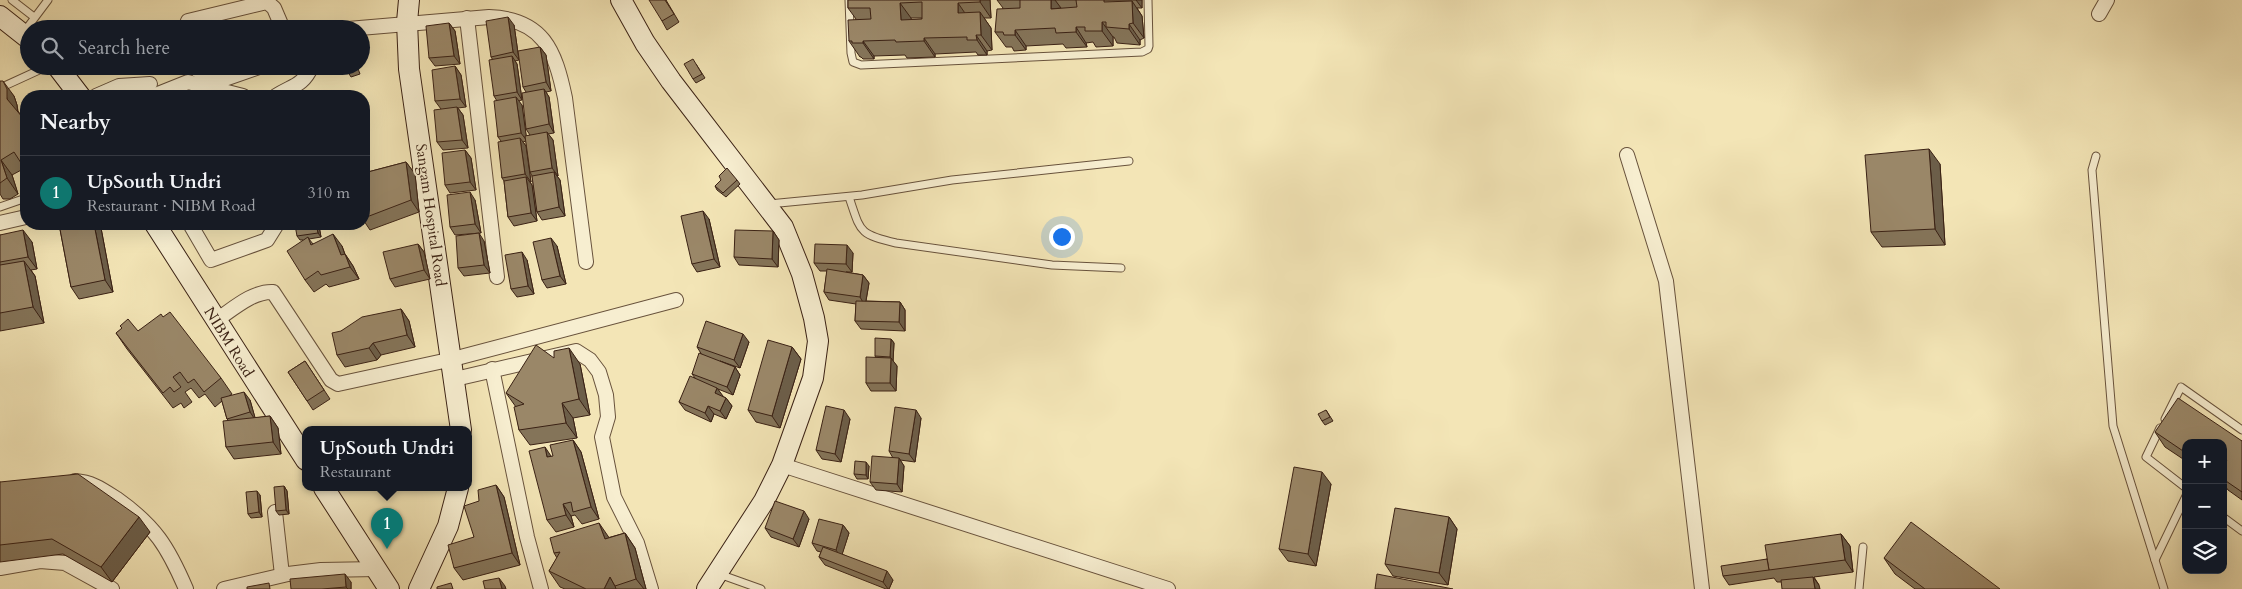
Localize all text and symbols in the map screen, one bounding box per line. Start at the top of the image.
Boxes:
search box [20,20,370,75]
icon: search [38,34,66,62]
text: Search here [78,35,170,61]
text: Nearby [40,108,111,137]
street label: Sangam Hospital Road [411,142,451,288]
text: UpSouth Undri [87,169,222,195]
text: 1 [52,182,60,204]
text: 310 m [308,182,350,204]
text: Restaurant · NIBM Road [87,195,256,217]
your location [1049,224,1075,250]
street label: NIBM Road [200,303,258,381]
popup [302,426,472,491]
text: UpSouth Undri [320,435,454,461]
map controls [2182,439,2227,574]
button: + [2182,439,2227,484]
text: Restaurant [320,461,391,483]
button: − [2182,484,2227,529]
pin: 1 [371,508,403,549]
button: layers [2182,529,2227,574]

